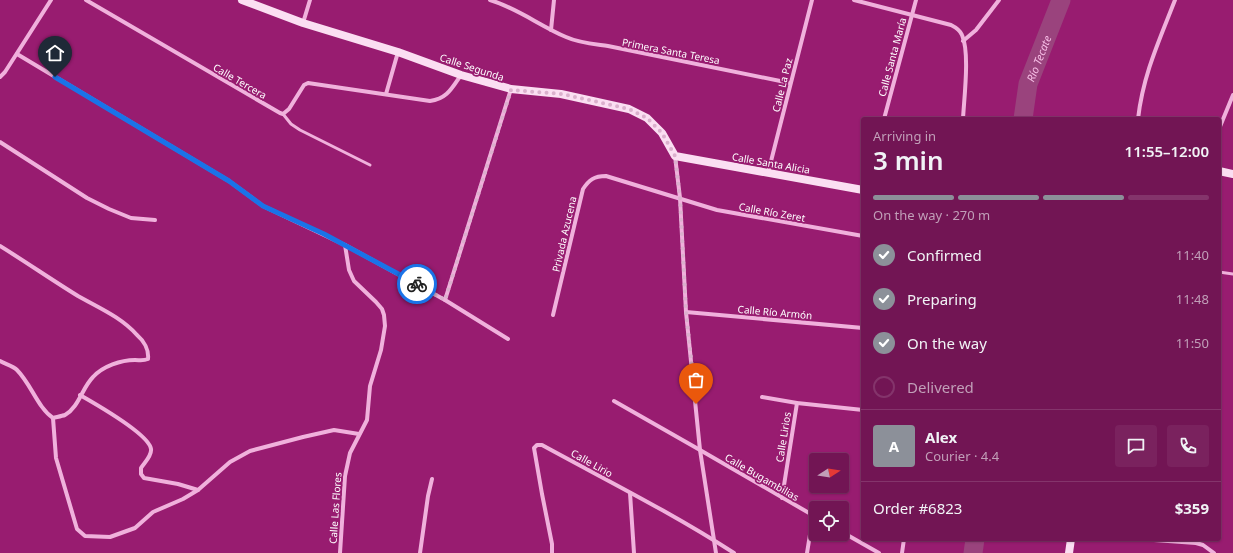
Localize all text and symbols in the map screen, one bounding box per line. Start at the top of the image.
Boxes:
street label: Calle Santa María [875,16,909,98]
water label: Río Tecate [1022,32,1054,84]
street label: Primera Santa Teresa [621,35,721,67]
pin [38,36,72,77]
icon: home [44,42,66,64]
street label: Calle Segunda [438,50,506,84]
street label: Calle La Paz [769,56,796,113]
street label: Calle Tercera [211,60,269,102]
text: Arriving in [873,127,936,145]
text: 11:55–12:00 [1125,141,1209,161]
text: 3 min [873,142,944,178]
street label: Calle Santa Alicia [731,149,811,177]
street label: Privada Azucena [548,195,580,273]
street label: Calle Río Zeret [738,199,807,225]
text: On the way · 270 m [873,206,990,224]
icon: check [873,244,895,266]
text: Confirmed [907,245,982,265]
text: 11:40 [1176,246,1209,264]
courier [397,264,437,304]
icon: bike [406,273,428,295]
icon: check [873,288,895,310]
text: Preparing [907,289,977,309]
text: 11:48 [1176,290,1209,308]
street label: Calle Río Armón [737,302,813,322]
icon: check [873,332,895,354]
text: On the way [907,333,987,353]
text: 11:50 [1176,334,1209,352]
pin [679,363,713,404]
icon: bag [685,369,707,391]
text: Delivered [907,377,974,397]
street label: Calle Lirios [772,411,794,463]
button: chat [1115,425,1157,467]
button: phone [1167,425,1209,467]
text: Alex [925,427,957,447]
text: A [889,436,899,456]
street label: Calle Lirio [569,446,615,480]
text: Courier · 4.4 [925,447,999,465]
street label: Calle Bugambilias [722,450,802,504]
north arrow [809,453,849,493]
map controls [809,453,849,541]
street label: Calle Las Flores [326,472,345,544]
text: Order #6823 [873,498,962,518]
text: $359 [1175,498,1209,518]
button: locate [809,501,849,541]

